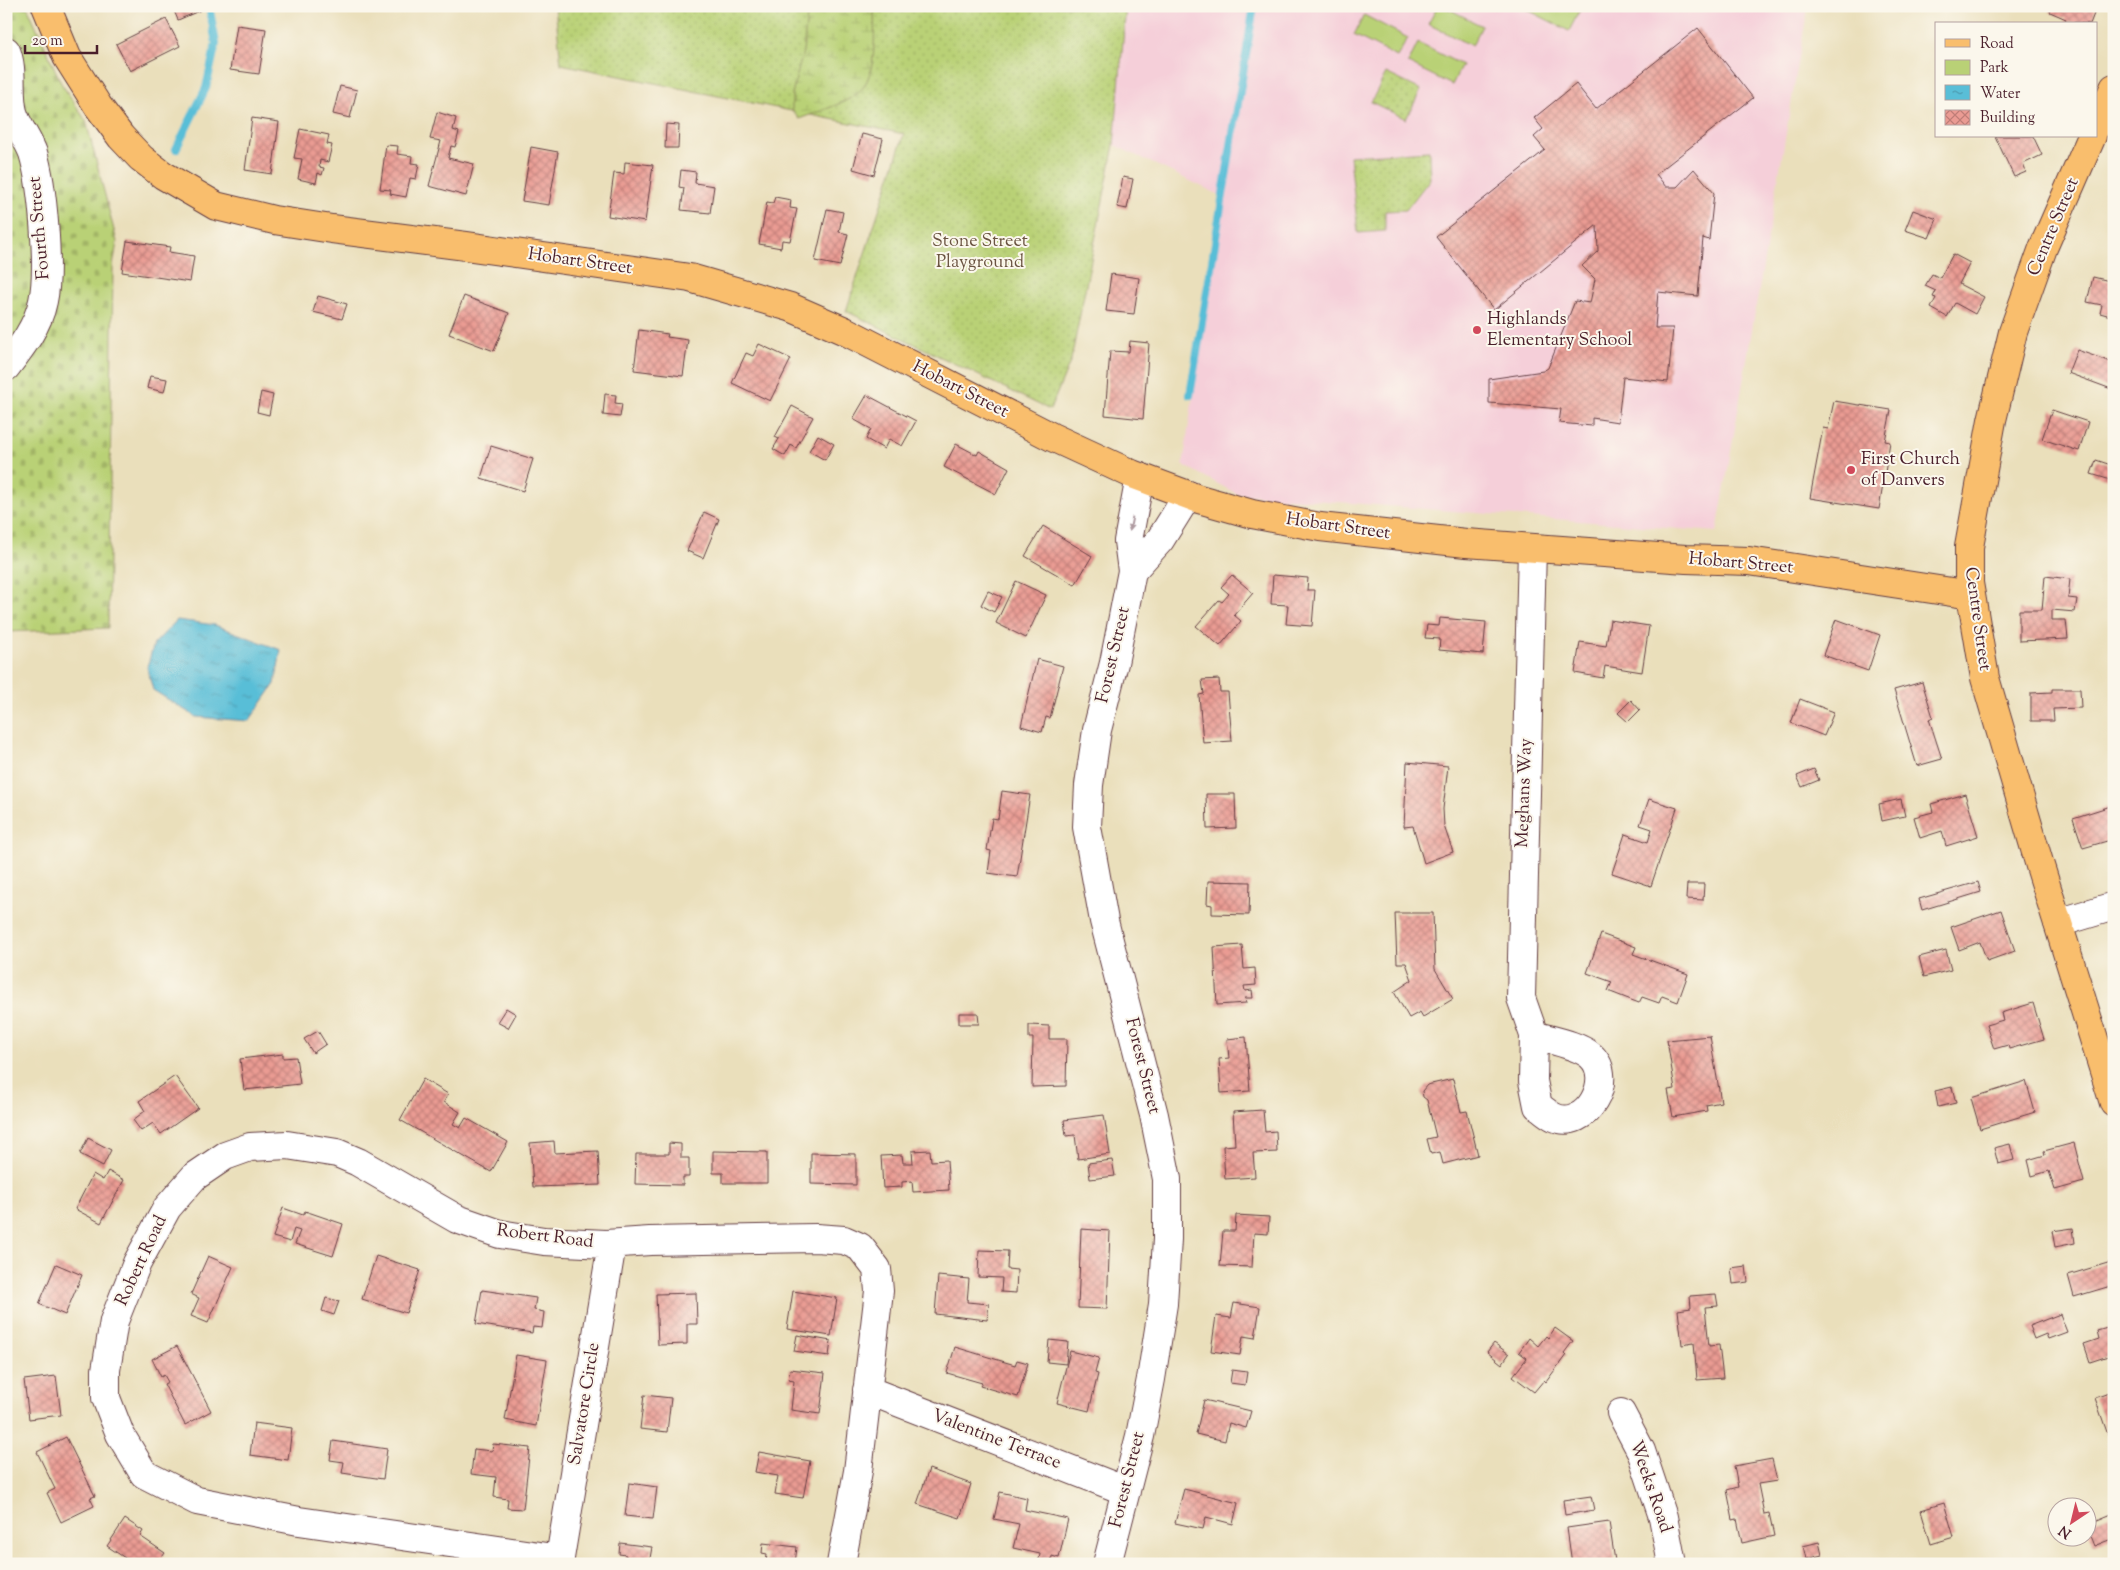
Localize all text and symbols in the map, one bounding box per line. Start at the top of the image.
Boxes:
scale bar [25,22,98,54]
legend [1935,22,2098,138]
text: 20 m [32,31,63,52]
text: Road [1980,34,2014,55]
text: Park [1980,58,2009,79]
text: Water [1980,84,2021,105]
text: Building [1980,108,2035,129]
street label: Centre Street [2022,174,2086,280]
street label: Fourth Street [23,175,57,281]
park label: Stone Street Playground [932,229,1028,276]
street label: Hobart Street [526,242,634,282]
place label: Highlands Elementary School [1487,307,1632,354]
marker: Highlands Elementary School [1471,324,1483,336]
street label: Hobart Street [907,355,1013,425]
place label: First Church of Danvers [1861,447,1961,494]
marker: First Church of Danvers [1845,464,1857,476]
street label: Hobart Street [1284,507,1392,547]
one-way arrow [1127,516,1135,532]
street label: Hobart Street [1688,546,1794,582]
street label: Centre Street [1957,565,1997,673]
street label: Forest Street [1090,604,1138,706]
street label: Meghans Way [1510,738,1540,848]
street label: Forest Street [1118,1015,1166,1117]
street label: Robert Road [110,1211,174,1311]
street label: Robert Road [495,1218,595,1256]
street label: Salvatore Circle [562,1341,608,1467]
street label: Valentine Terrace [927,1403,1065,1477]
street label: Forest Street [1104,1429,1152,1531]
street label: Weeks Road [1622,1437,1678,1537]
north arrow [2048,1498,2098,1548]
text: N [2055,1520,2076,1542]

